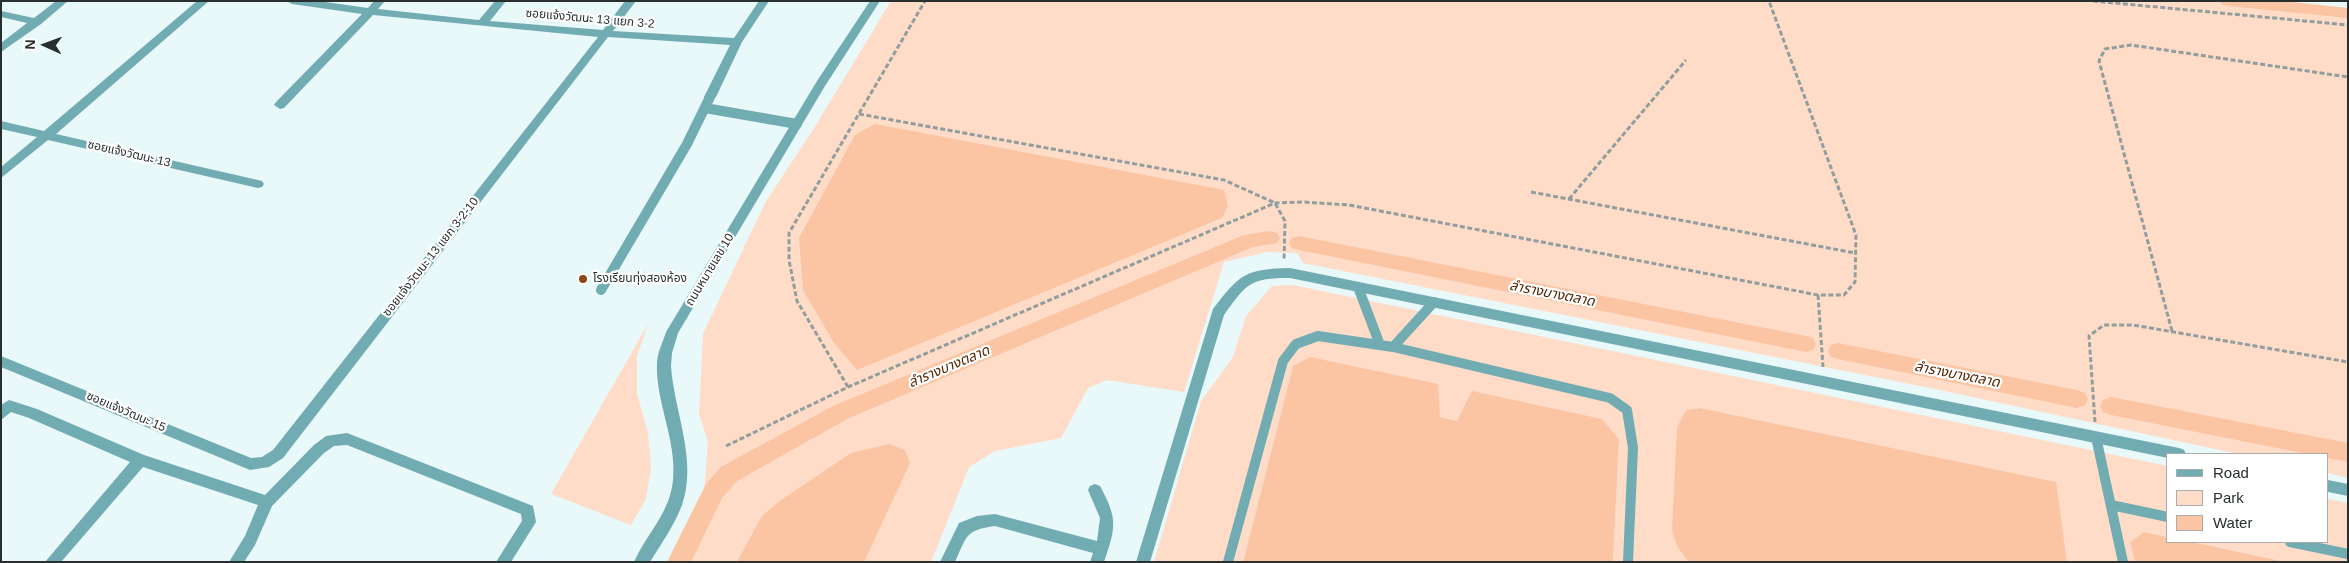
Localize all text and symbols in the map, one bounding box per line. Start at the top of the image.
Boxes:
street label: ซอยแจ้งวัฒนะ 13 แยก 3-2 [525,6,655,32]
north arrow [20,20,70,70]
text: N [22,39,38,50]
street label: ซอยแจ้งวัฒนะ 13 [86,137,172,171]
street label: ซอยแจ้งวัฒนะ 13 แยก 3-2-10 [380,195,482,319]
street label: ถนนหมายเลข 10 [683,231,737,309]
place label: โรงเรียนทุ่งสองห้อง [593,272,687,286]
marker: โรงเรียนทุ่งสองห้อง [577,273,589,285]
water label: ลำรางบางตลาด [1508,277,1596,311]
water label: ลำรางบางตลาด [906,342,992,392]
water label: ลำรางบางตลาด [1913,358,2001,392]
street label: ซอยแจ้งวัฒนะ 15 [84,389,168,435]
legend [2166,453,2329,543]
text: Road [2213,464,2249,481]
text: Park [2213,489,2244,506]
text: Water [2213,514,2252,531]

